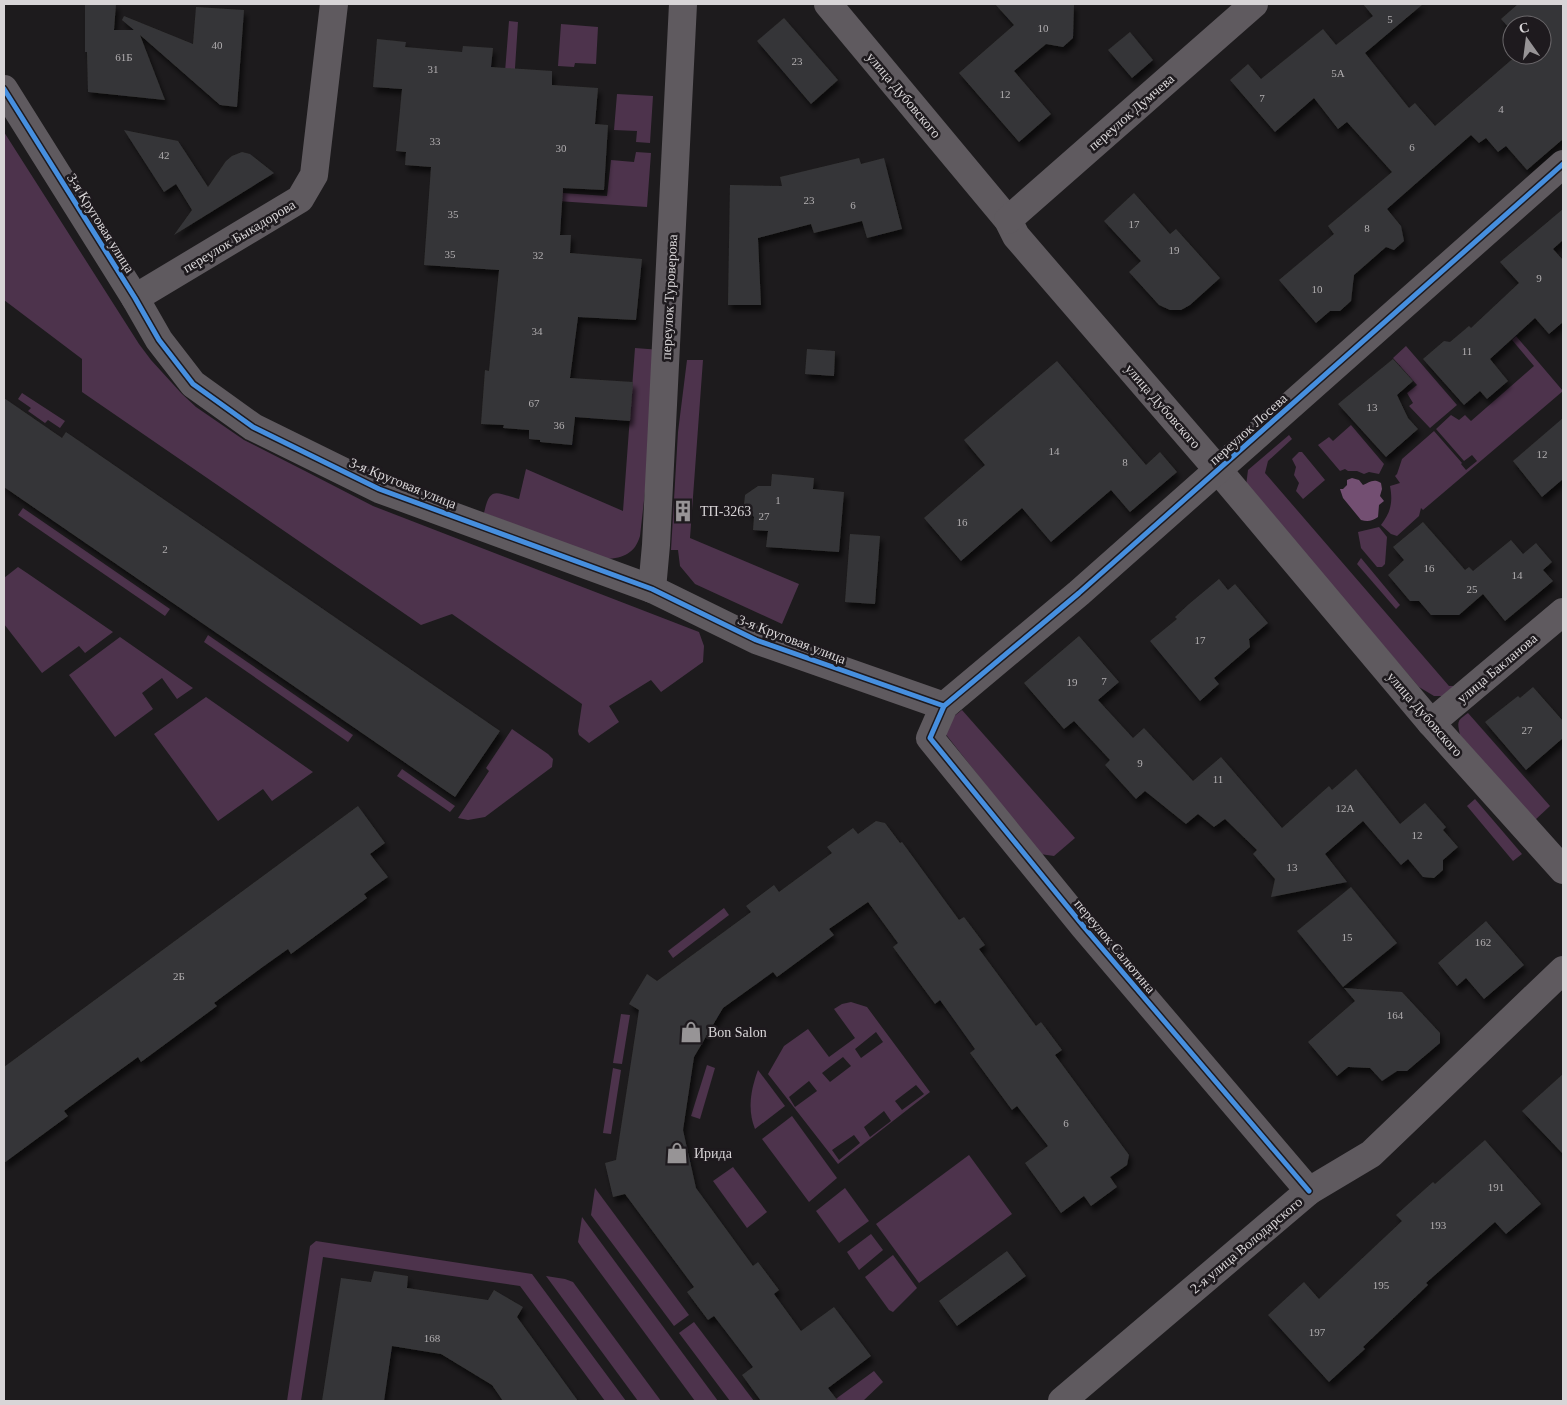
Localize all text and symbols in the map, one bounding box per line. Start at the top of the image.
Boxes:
house number: 5 [1387,13,1393,25]
north arrow [1502,15,1552,65]
text: С [1517,19,1531,36]
house number: 10 [1038,22,1049,34]
house number: 40 [212,39,223,51]
street label: улица Дубовского [864,50,944,141]
house number: 61Б [115,51,133,63]
house number: 23 [792,55,803,67]
house number: 31 [428,63,439,75]
house number: 5А [1331,67,1345,79]
street label: переулок Думчева [1086,71,1178,154]
house number: 12 [1000,88,1011,100]
house number: 7 [1259,92,1265,104]
house number: 4 [1498,103,1504,115]
house number: 33 [430,135,441,147]
house number: 6 [1409,141,1415,153]
house number: 30 [556,142,567,154]
house number: 42 [159,149,170,161]
street label: 3-я Круговая улица [64,171,138,276]
house number: 23 [804,194,815,206]
street label: переулок Быкадорова [180,197,299,276]
house number: 6 [850,199,856,211]
house number: 35 [448,208,459,220]
house number: 17 [1129,218,1140,230]
house number: 8 [1364,222,1370,234]
street label: переулок Туроверова [659,233,680,360]
house number: 19 [1169,244,1180,256]
house number: 35 [445,248,456,260]
house number: 32 [533,249,544,261]
house number: 9 [1536,272,1542,284]
house number: 10 [1312,283,1323,295]
house number: 34 [532,325,543,337]
house number: 11 [1462,345,1472,357]
street label: улица Дубовского [1122,361,1203,452]
street label: переулок Лосева [1207,390,1291,468]
house number: 67 [529,397,540,409]
house number: 13 [1367,401,1378,413]
house number: 36 [554,419,565,431]
house number: 14 [1049,445,1060,457]
house number: 12 [1537,448,1548,460]
street label: 3-я Круговая улица [347,455,459,512]
house number: 8 [1122,456,1128,468]
house number: 1 [775,494,781,506]
building icon: ТП-3263 [670,498,696,524]
place label: ТП-3263 [700,504,751,519]
house number: 27 [759,510,770,522]
house number: 16 [957,516,968,528]
house number: 2 [162,543,168,555]
house number: 16 [1424,562,1435,574]
house number: 14 [1512,569,1523,581]
house number: 25 [1467,583,1478,595]
street label: 3-я Круговая улица [736,612,849,667]
street label: улица Бакланова [1454,630,1541,706]
house number: 17 [1195,634,1206,646]
street label: улица Дубовского [1384,669,1465,760]
house number: 7 [1101,675,1107,687]
house number: 19 [1067,676,1078,688]
house number: 27 [1522,724,1533,736]
house number: 9 [1137,757,1143,769]
house number: 11 [1213,773,1223,785]
house number: 12А [1336,802,1355,814]
house number: 12 [1412,829,1423,841]
house number: 13 [1287,861,1298,873]
street label: переулок Салютина [1071,896,1159,997]
house number: 15 [1342,931,1353,943]
house number: 162 [1475,936,1491,948]
house number: 2Б [173,970,185,982]
house number: 164 [1387,1009,1404,1021]
shop icon: Bon Salon [678,1019,704,1045]
place label: Bon Salon [708,1025,767,1040]
house number: 6 [1063,1117,1069,1129]
shop icon: Ирида [664,1140,690,1166]
place label: Ирида [694,1146,733,1161]
house number: 191 [1488,1181,1504,1193]
street label: 2-я улица Володарского [1187,1194,1305,1297]
house number: 193 [1430,1219,1447,1231]
house number: 195 [1373,1279,1390,1291]
house number: 197 [1309,1326,1326,1338]
house number: 168 [424,1332,441,1344]

